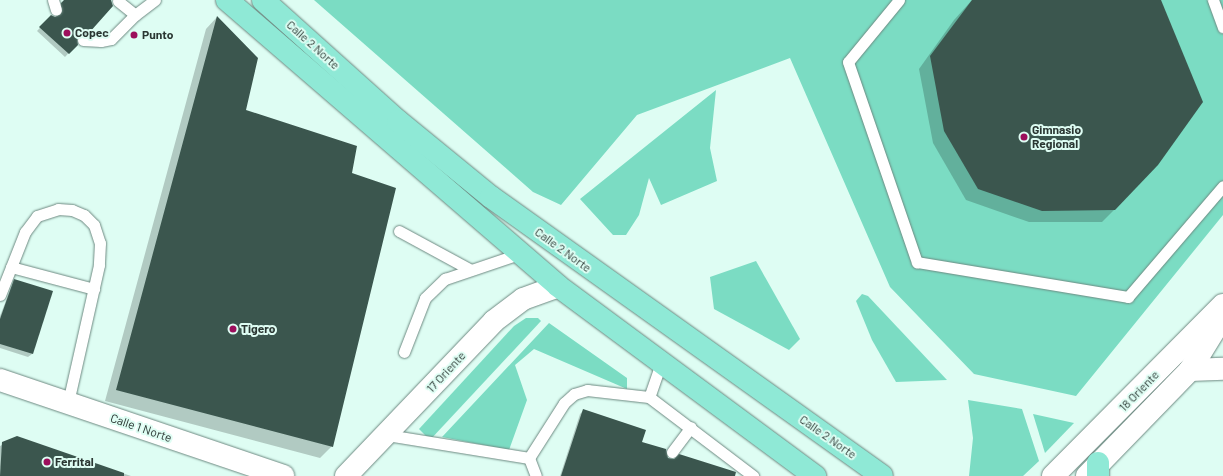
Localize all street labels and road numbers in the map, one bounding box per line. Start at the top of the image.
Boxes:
street label: Calle 2 Norte [284,17,342,73]
street label: Calle 2 Norte [532,225,594,275]
street label: 17 Oriente [423,349,469,395]
street label: 18 Oriente [1116,368,1162,414]
street label: Calle 1 Norte [108,411,174,445]
street label: Calle 2 Norte [797,412,859,462]

